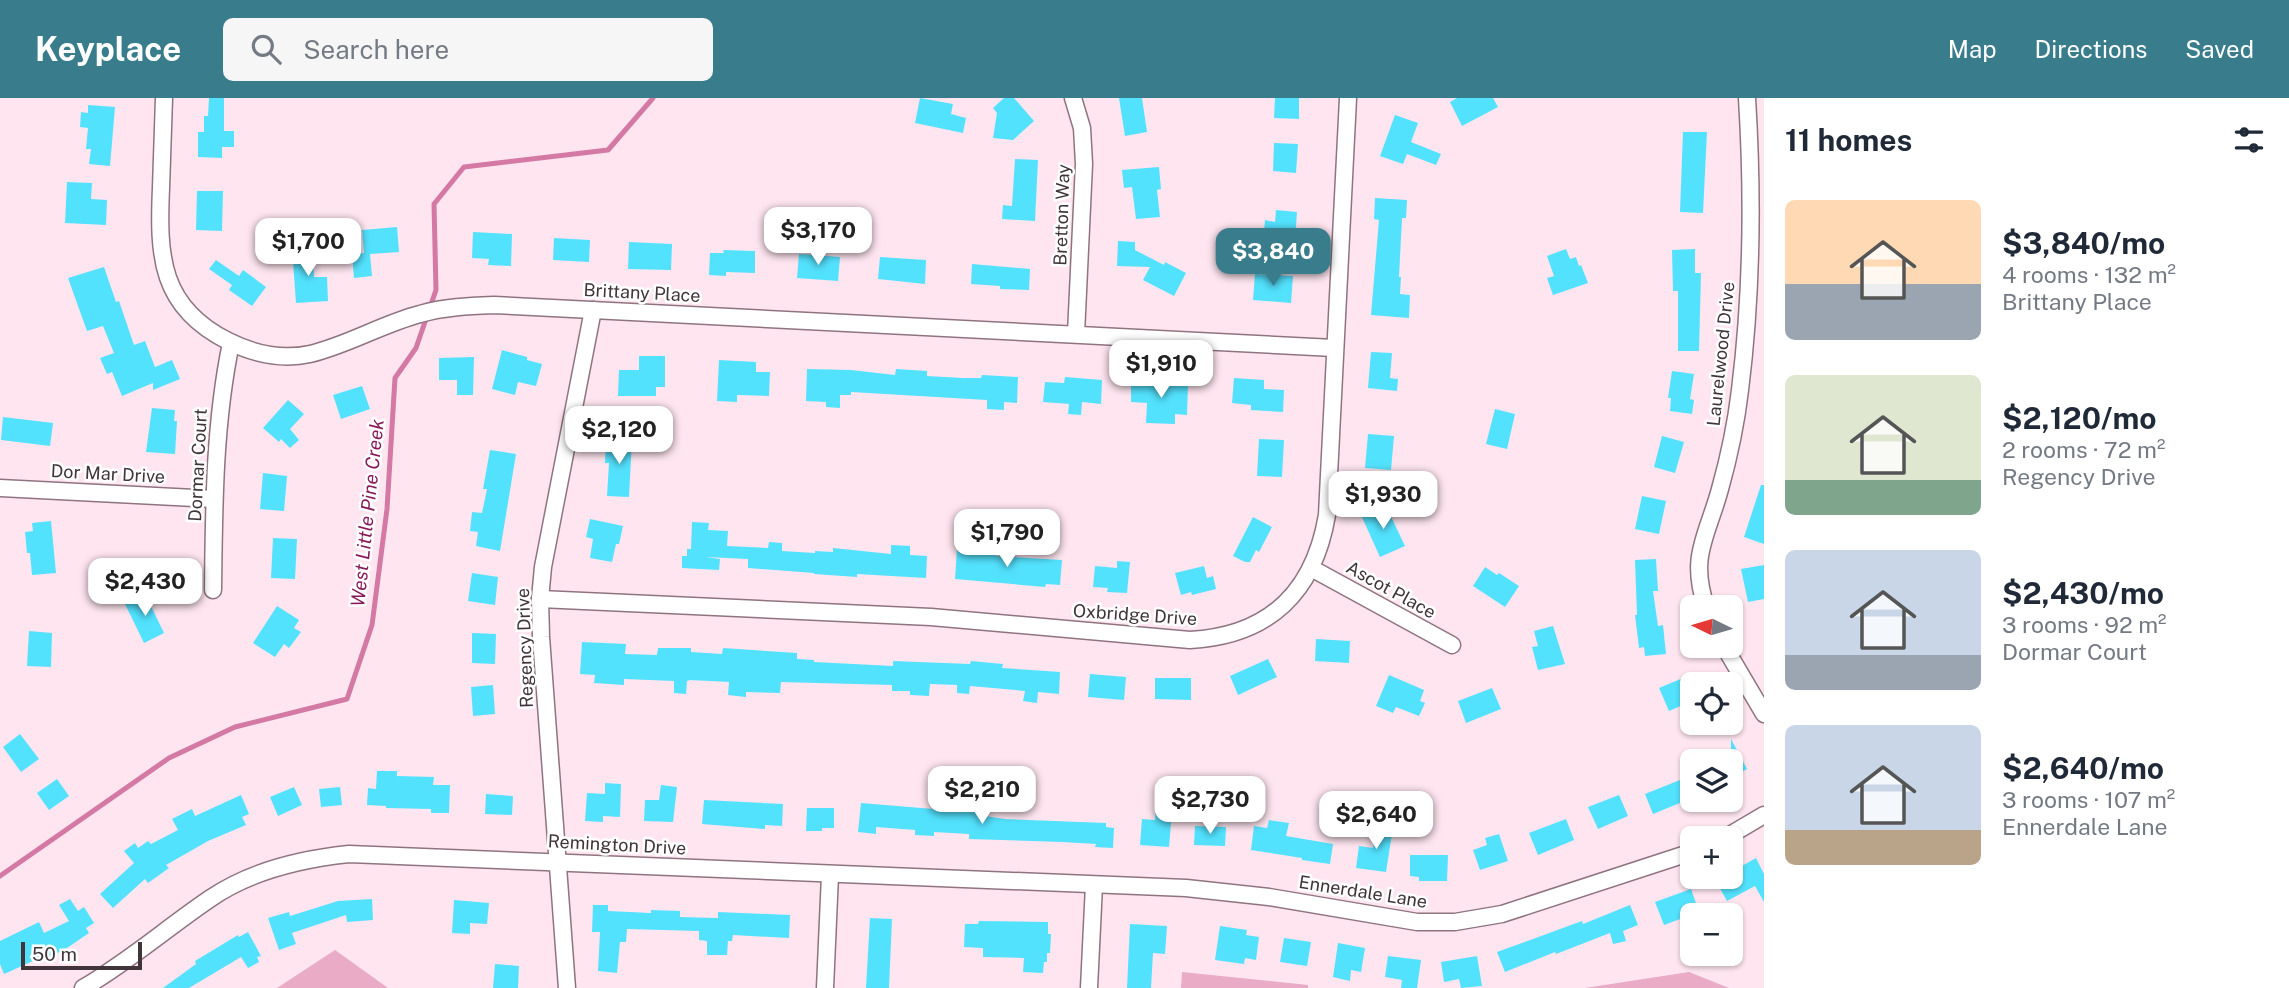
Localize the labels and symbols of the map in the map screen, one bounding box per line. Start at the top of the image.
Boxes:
street label: Bretton Way [1049,163,1074,266]
pin: $3,170 [761,208,875,267]
pin: $1,700 [251,218,365,278]
pin: $3,840 [1216,228,1330,288]
street label: Brittany Place [583,279,701,306]
street label: Laurelwood Drive [1702,281,1739,427]
pin: $1,910 [1104,341,1218,400]
pin: $2,120 [562,406,676,466]
street label: Dormar Court [184,408,211,522]
water label: West Little Pine Creek [346,417,388,608]
street label: Dor Mar Drive [50,460,166,487]
pin: $1,930 [1326,472,1440,531]
pin: $1,790 [950,510,1064,569]
street label: Ascot Place [1343,556,1440,623]
pin: $2,430 [88,559,202,618]
street label: Regency Drive [512,588,537,708]
north arrow [1680,595,1743,658]
street label: Oxbridge Drive [1072,600,1198,629]
pin: $2,210 [925,766,1039,826]
pin: $2,730 [1153,776,1267,836]
pin: $2,640 [1319,792,1433,851]
street label: Remington Drive [547,830,687,859]
street label: Ennerdale Lane [1297,871,1429,912]
scale bar [21,939,142,971]

